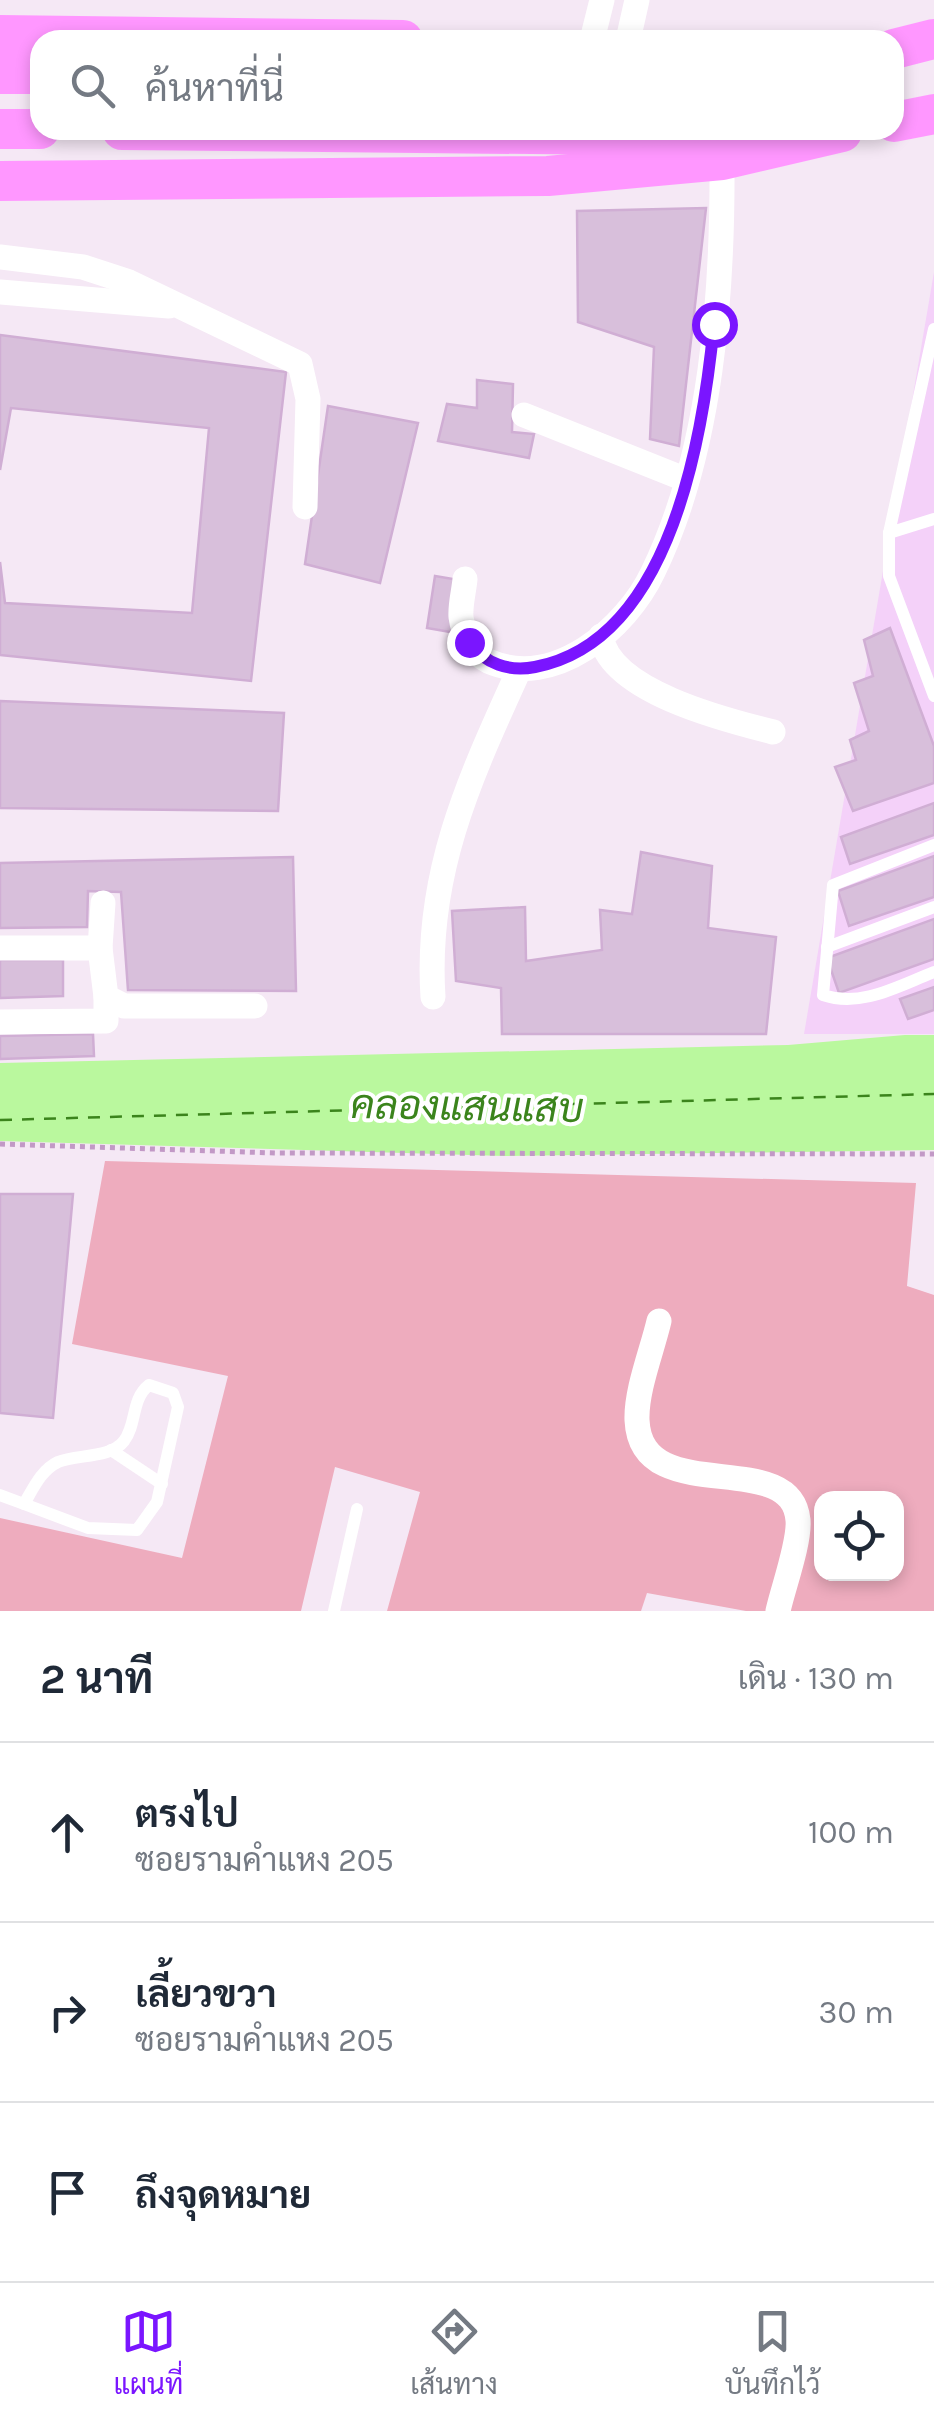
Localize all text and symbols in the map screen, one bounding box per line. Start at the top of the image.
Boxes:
search box [30,30,904,140]
icon: search [65,58,120,113]
text: ค้นหาที่นี่ [145,66,284,111]
route start [692,302,738,348]
route end [447,620,493,666]
water label: คลองแสนแสบ [350,1081,584,1132]
map controls [814,1491,904,1581]
button: locate [814,1491,904,1581]
text: 2 นาที [40,1654,153,1704]
text: เดิน · 130 m [738,1660,894,1697]
text: ตรงไป [135,1792,239,1837]
icon: ahead [40,1805,95,1860]
text: 100 m [808,1814,894,1851]
text: ซอยรามคำแหง 205 [135,1842,394,1879]
text: เลี้ยวขวา [135,1972,277,2017]
icon: right [40,1985,95,2040]
text: 30 m [819,1994,894,2031]
text: ซอยรามคำแหง 205 [135,2022,394,2059]
icon: arrive [40,2165,95,2220]
text: ถึงจุดหมาย [135,2173,311,2218]
tab: แผนที่ [113,2304,183,2401]
tab: เส้นทาง [410,2304,498,2401]
tab: บันทึกไว้ [725,2304,820,2401]

